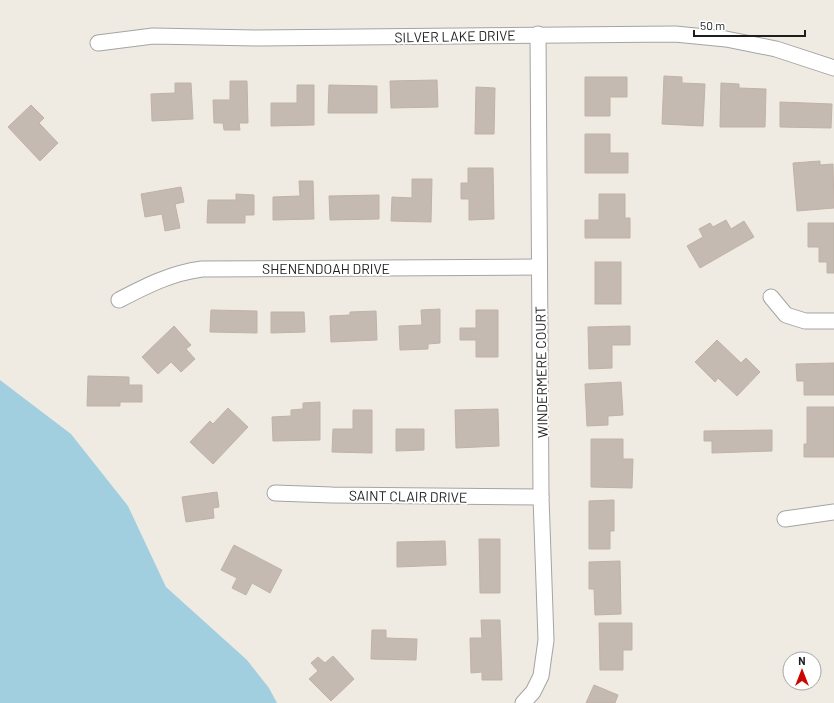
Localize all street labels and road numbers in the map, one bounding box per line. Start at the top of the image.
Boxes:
street label: SILVER LAKE DRIVE [394,26,516,46]
street label: SHENENDOAH DRIVE [262,260,390,277]
street label: WINDERMERE COURT [531,306,551,438]
street label: SAINT CLAIR DRIVE [349,486,467,506]

